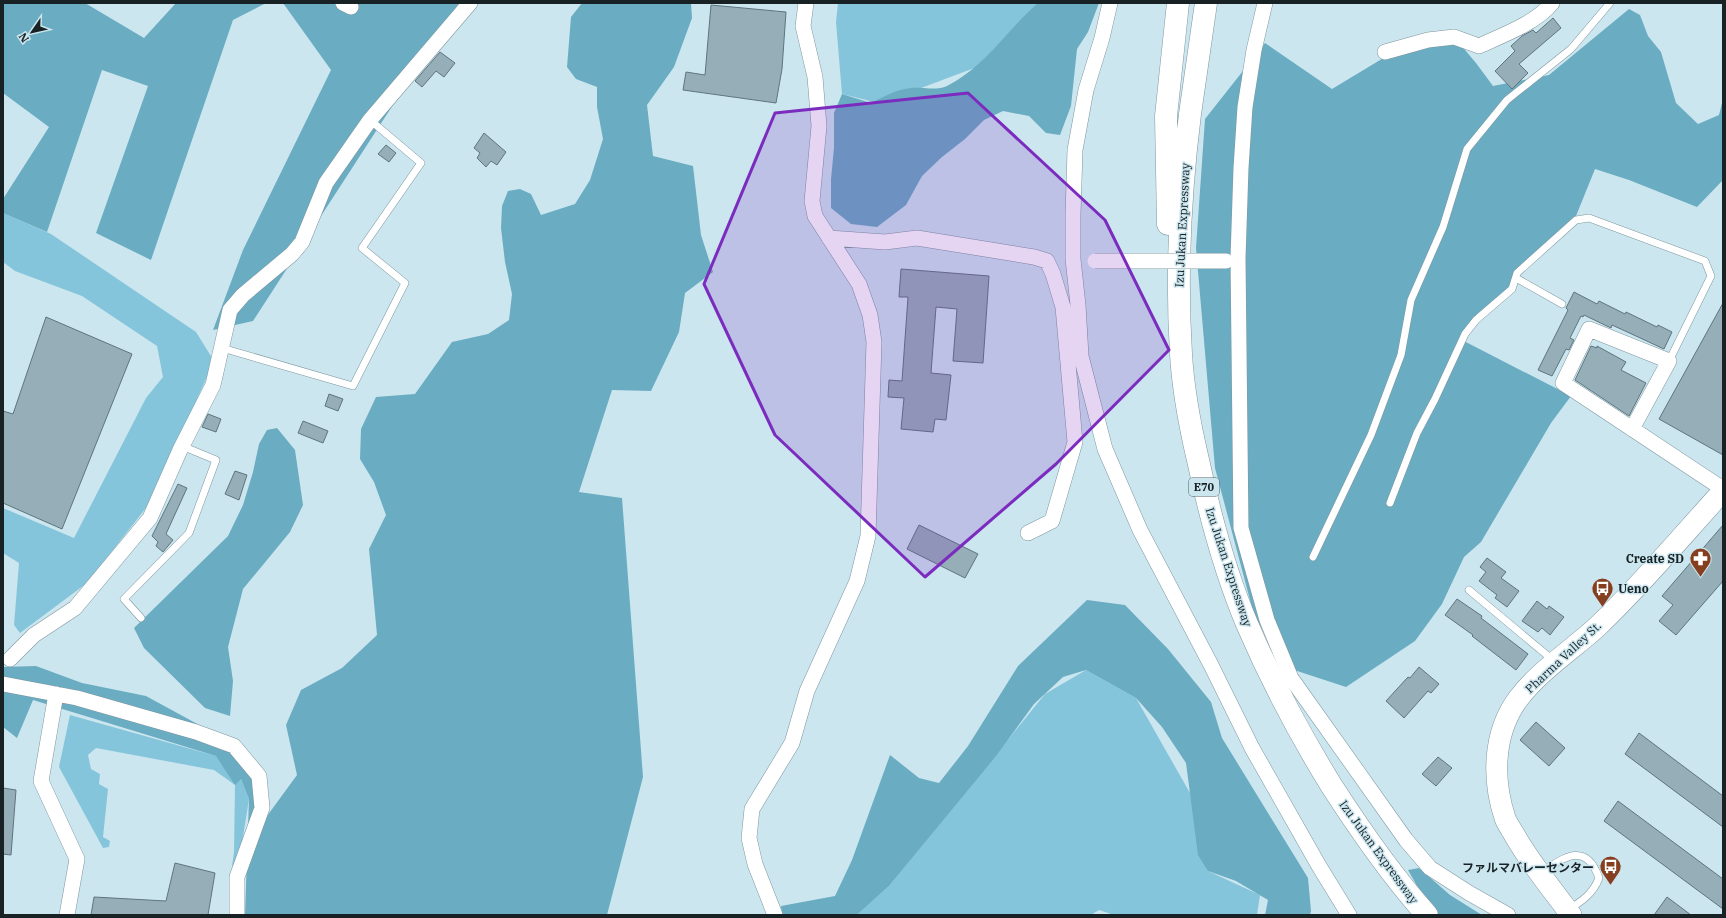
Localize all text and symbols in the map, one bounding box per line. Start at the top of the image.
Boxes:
north arrow [12,12,52,52]
text: N [15,30,32,45]
street label: Izu Jukan Expressway [1171,162,1193,288]
road number: E70 [1189,478,1219,496]
street label: Izu Jukan Expressway [1203,505,1256,629]
pharmacy icon: Create SD [1687,545,1713,578]
place label: Create SD [1626,551,1684,566]
bus stop icon: Ueno [1590,575,1616,608]
place label: Ueno [1618,581,1649,596]
street label: Pharma Valley St. [1522,618,1604,696]
street label: Izu Jukan Expressway [1336,797,1422,907]
bus stop icon: ファルマバレーセンター [1597,854,1623,887]
place label: ファルマバレーセンター [1462,860,1594,875]

